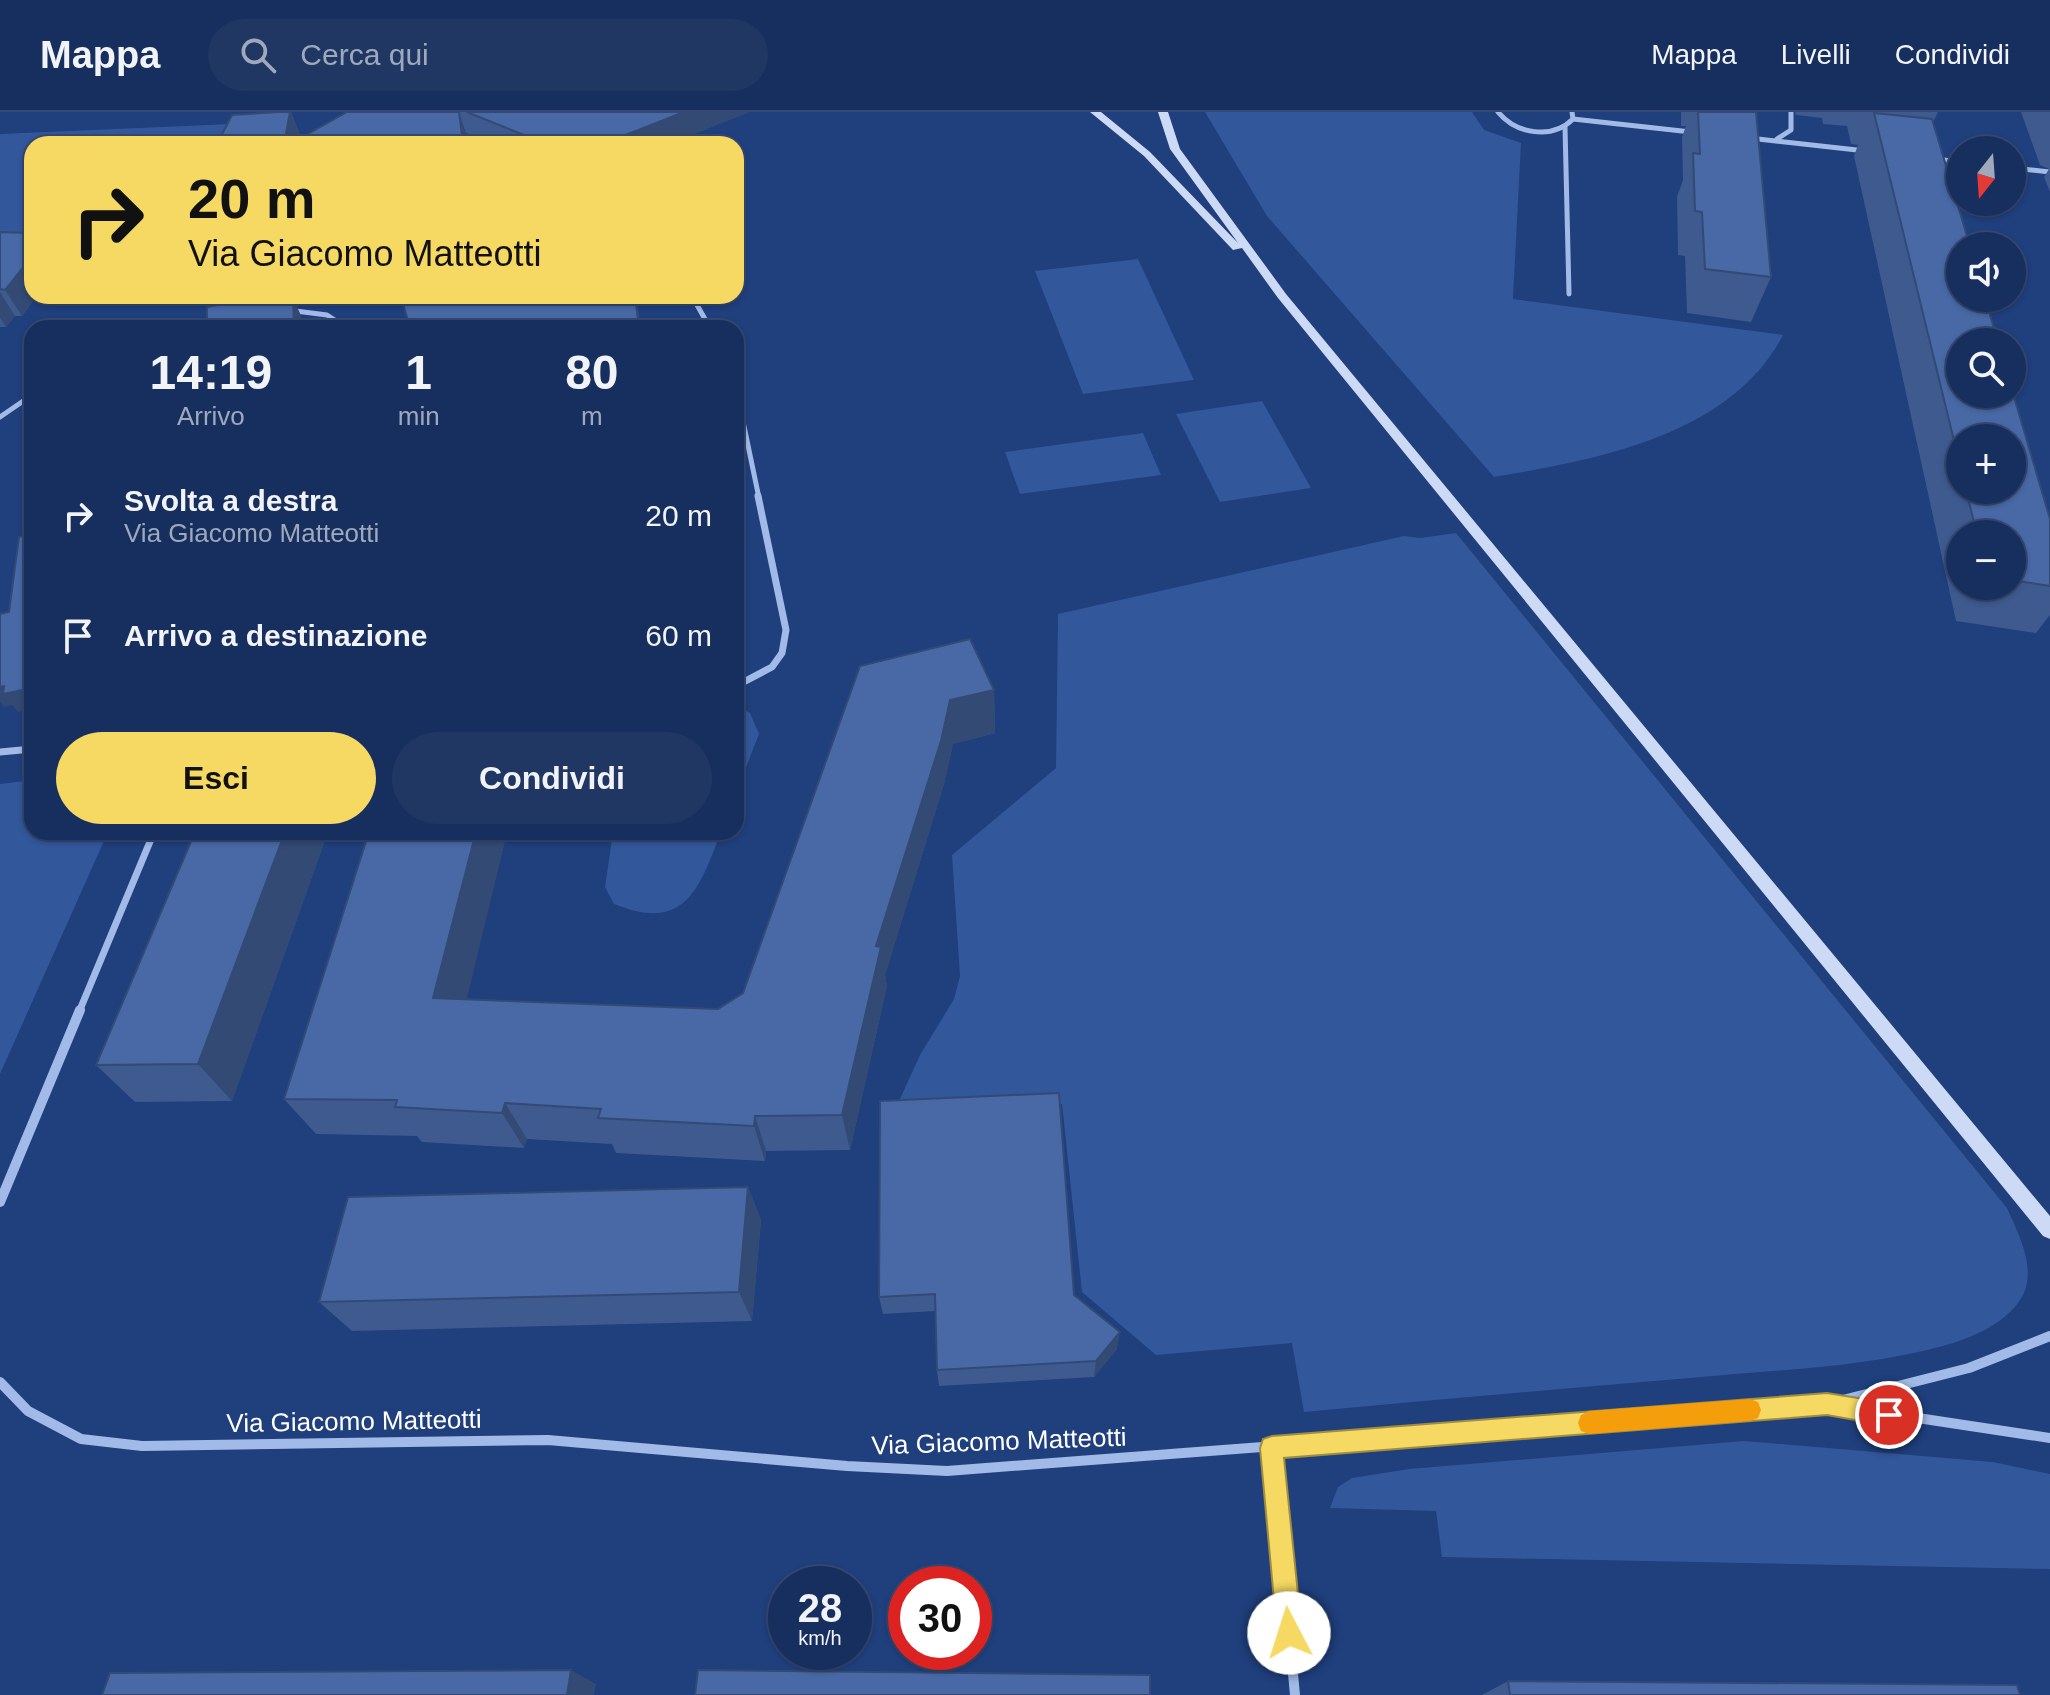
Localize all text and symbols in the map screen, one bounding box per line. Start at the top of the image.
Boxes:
search box [208,19,768,91]
icon: search [236,33,280,77]
text: Mappa [40,34,160,76]
text: Cerca qui [300,38,429,71]
text: Mappa [1651,39,1737,70]
text: Livelli [1781,39,1851,70]
text: Condividi [1895,39,2010,70]
north arrow [1946,136,2026,216]
map controls [1946,136,2026,600]
text: 20 m [188,167,316,230]
icon: right [56,168,160,272]
button: sound [1946,232,2026,312]
text: Via Giacomo Matteotti [188,233,542,274]
button: search [1946,328,2026,408]
text: 14:19 [149,346,272,399]
text: 1 [405,346,432,399]
text: 80 [565,346,619,399]
text: Arrivo [177,401,245,431]
text: min [398,401,440,431]
text: m [581,401,603,431]
button: + [1946,424,2026,504]
text: Svolta a destra [124,484,337,517]
icon: right [56,494,100,538]
text: 20 m [645,499,712,532]
text: Via Giacomo Matteotti [124,518,379,548]
button: − [1946,520,2026,600]
icon: arrive [56,614,100,658]
text: Arrivo a destinazione [124,619,427,652]
text: 60 m [645,619,712,652]
button: Esci [56,732,376,824]
button: Condividi [392,732,712,824]
pin [1855,1381,1923,1449]
icon: arrive [1867,1393,1911,1437]
street label: Via Giacomo Matteotti [226,1404,482,1438]
street label: Via Giacomo Matteotti [871,1422,1127,1460]
speed limit sign: 30 [888,1566,992,1670]
text: 28 [798,1586,842,1630]
position arrow [1247,1591,1331,1675]
text: km/h [798,1627,842,1649]

